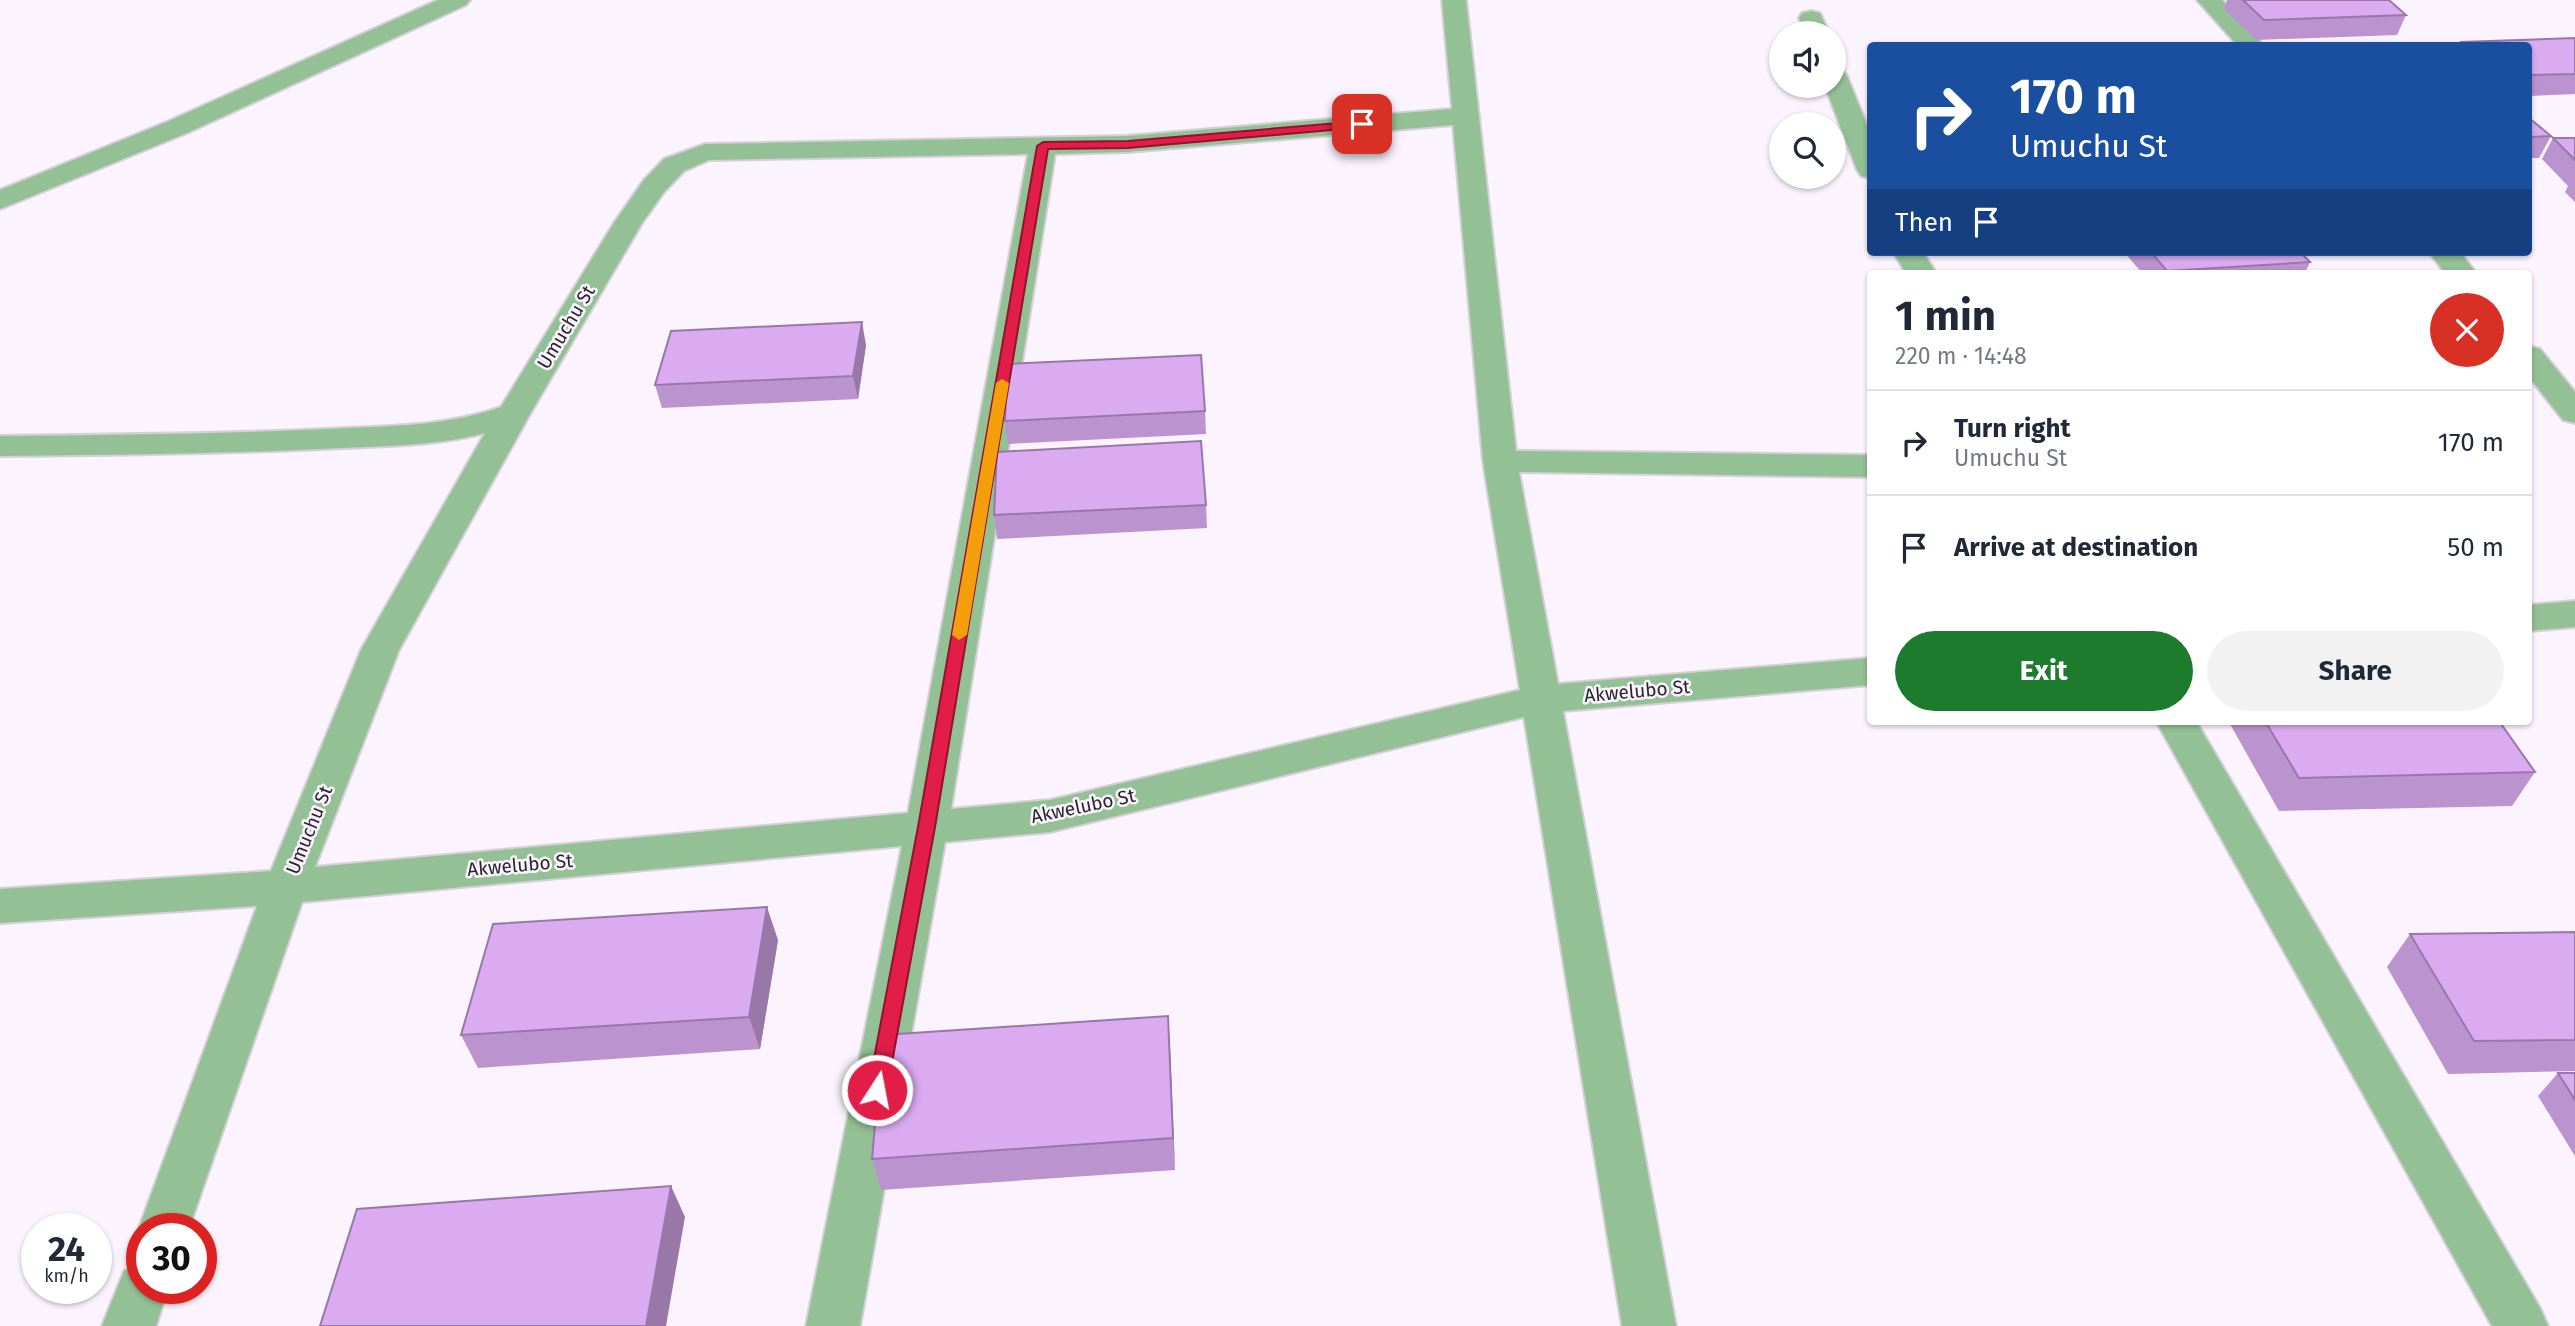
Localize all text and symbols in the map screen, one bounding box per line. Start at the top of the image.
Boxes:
map controls [1769,21,1846,189]
button: sound [1769,21,1846,98]
text: 170 m [2010,67,2137,126]
icon: right [1895,70,1986,161]
pin [1332,94,1392,154]
icon: arrive [1343,105,1381,143]
button: search [1769,112,1846,189]
text: Umuchu St [2010,127,2167,165]
icon: arrive [1967,203,2005,241]
text: Then [1895,207,1953,238]
street label: Umuchu St [532,281,600,373]
text: 1 min [1895,291,1996,341]
button: close [2430,293,2504,367]
text: 220 m · 14:48 [1895,342,2027,370]
text: Turn right [1954,413,2071,444]
icon: right [1895,424,1933,462]
text: 170 m [2438,427,2504,458]
text: Umuchu St [1954,444,2067,472]
icon: arrive [1895,529,1933,567]
text: Arrive at destination [1954,532,2198,563]
text: 50 m [2447,532,2504,563]
button: Exit [1895,631,2193,711]
button: Share [2207,631,2504,711]
street label: Akwelubo St [1583,675,1691,707]
street label: Umuchu St [281,782,337,878]
street label: Akwelubo St [1029,784,1137,828]
street label: Akwelubo St [466,849,574,881]
position arrow [840,1053,914,1127]
speed limit sign: 30 [126,1213,217,1304]
text: 24 [48,1228,85,1270]
text: km/h [44,1265,89,1287]

